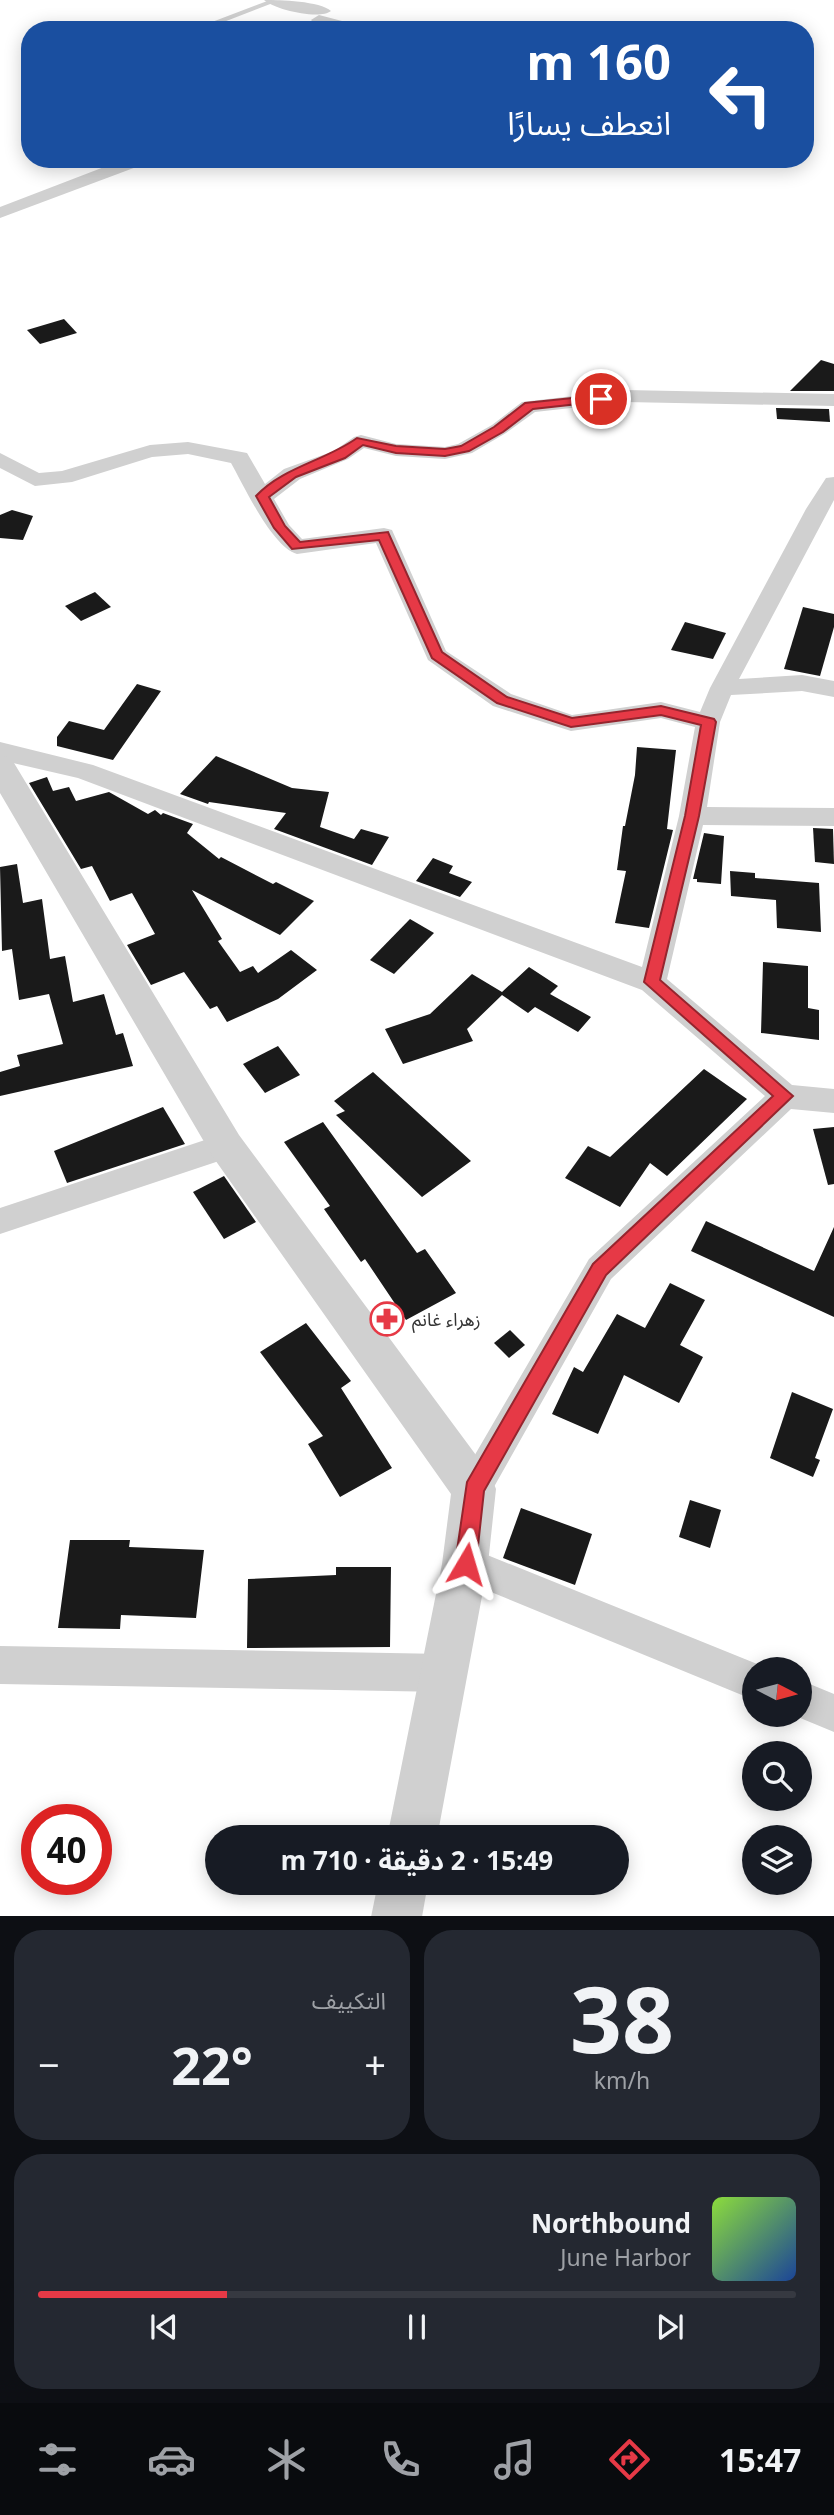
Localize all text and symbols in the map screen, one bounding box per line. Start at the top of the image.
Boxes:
text: 160 m [526,28,671,94]
icon: left [695,49,786,140]
text: انعطف يسارًا [507,101,671,144]
pin [571,369,631,429]
icon: arrive [582,380,620,418]
pharmacy icon: زهراء غانم [368,1300,406,1338]
place label: زهراء غانم [412,1307,481,1333]
position arrow [429,1527,503,1601]
north arrow [742,1657,812,1727]
map controls [742,1657,812,1895]
button: search [742,1741,812,1811]
speed limit sign: 40 [21,1804,112,1895]
button: layers [742,1825,812,1895]
text: 15:49 · 2 دقيقة · 710 m [281,1842,553,1878]
text: 38 [570,1956,674,2080]
text: التكييف [312,1984,386,2016]
text: 22° [171,2029,253,2100]
text: − [38,2038,60,2090]
text: + [364,2038,386,2090]
text: km/h [594,2064,650,2096]
text: Northbound [531,2205,691,2241]
text: June Harbor [560,2241,691,2273]
icon: previous [145,2308,183,2346]
icon: pause [398,2308,436,2346]
icon: next [651,2308,689,2346]
icon: filters [33,2435,82,2484]
icon: car [147,2435,196,2484]
icon: climate [262,2435,311,2484]
icon: phone [376,2435,425,2484]
icon: music [490,2435,539,2484]
icon: directions [605,2435,654,2484]
text: 15:47 [719,2438,801,2481]

